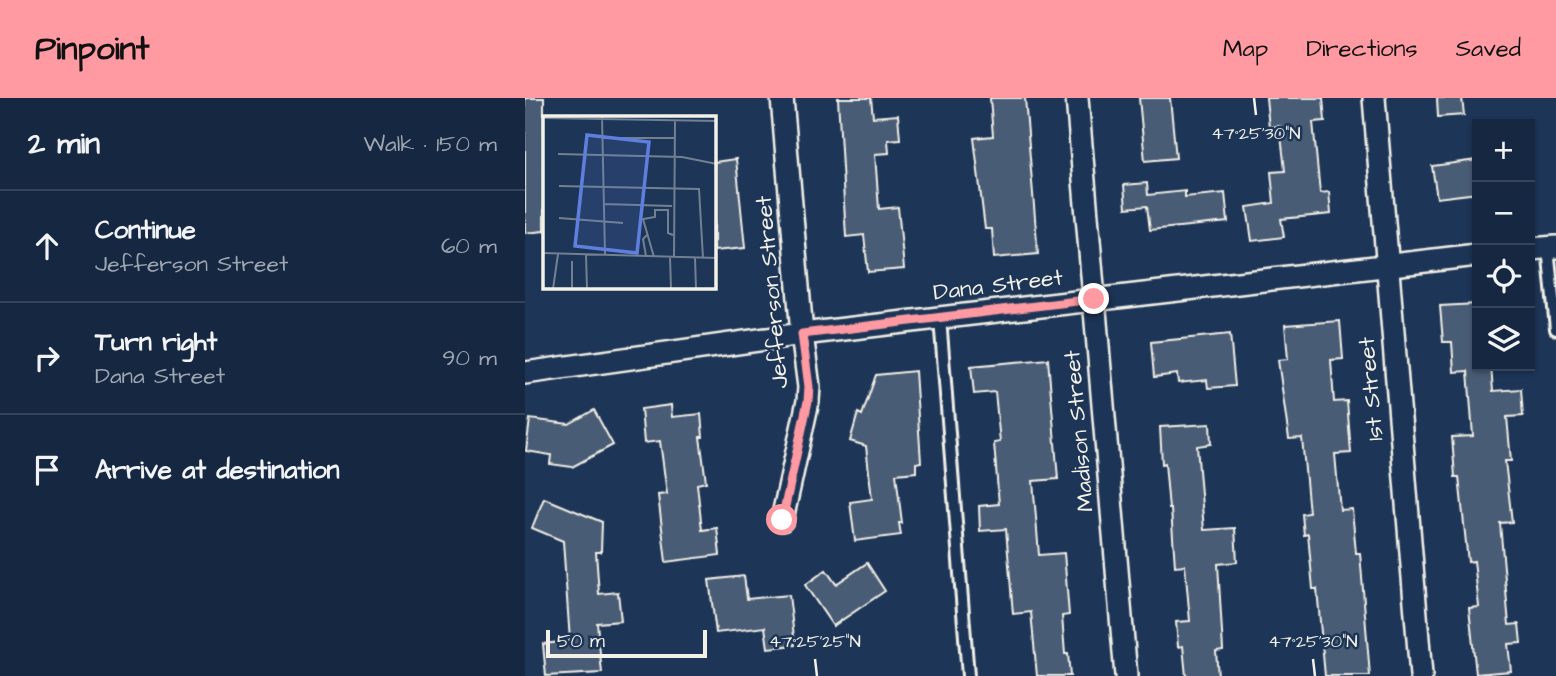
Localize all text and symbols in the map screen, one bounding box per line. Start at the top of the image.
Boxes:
text: Pinpoint [35,26,149,72]
text: Map [1223,32,1268,66]
text: Directions [1306,32,1418,66]
text: Saved [1456,32,1521,66]
inset map [543,116,716,289]
map controls [1472,119,1535,371]
button: + [1472,119,1535,182]
text: 47°25'30"N [1211,121,1301,146]
text: 2 min [28,123,100,165]
text: Walk · 150 m [363,128,497,160]
button: − [1472,182,1535,245]
street label: Jefferson Street [748,194,796,390]
text: Continue [95,212,196,248]
icon: ahead [28,227,66,265]
text: 60 m [441,230,497,262]
button: locate [1472,245,1535,308]
text: Jefferson Street [95,248,288,280]
street label: Dana Street [932,261,1065,309]
route end [1078,283,1109,314]
button: layers [1472,308,1535,371]
text: Turn right [95,324,217,360]
street label: 1st Street [1350,335,1391,442]
icon: right [28,339,66,377]
text: 90 m [442,342,497,374]
street label: Madison Street [1056,348,1102,513]
text: Dana Street [95,360,225,392]
icon: arrive [28,451,66,489]
text: Arrive at destination [95,452,340,488]
route start [766,504,797,535]
scale bar [546,627,707,659]
text: 50 m [557,628,605,655]
text: 47°25'25"N [769,629,861,654]
text: 47°25'30"N [1268,629,1358,654]

